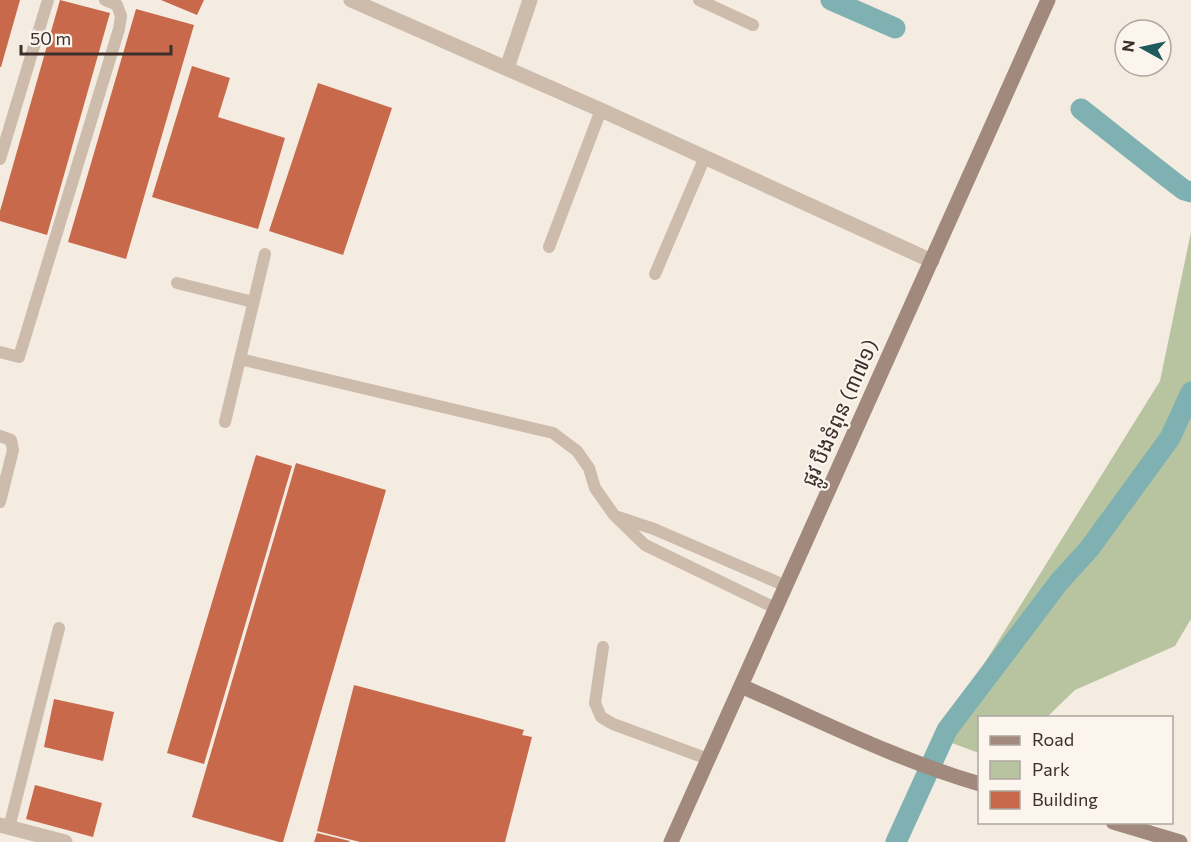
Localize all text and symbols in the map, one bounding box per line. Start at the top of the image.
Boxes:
scale bar [21,18,171,56]
north arrow [1113,18,1173,78]
text: 50 m [30,27,71,49]
text: N [1117,39,1138,53]
street label: ផ្លូវ បឹងទំពុន (៣៧១) [795,335,890,493]
legend [978,716,1173,824]
text: Road [1032,728,1074,750]
text: Park [1032,758,1070,780]
text: Building [1032,788,1098,810]

